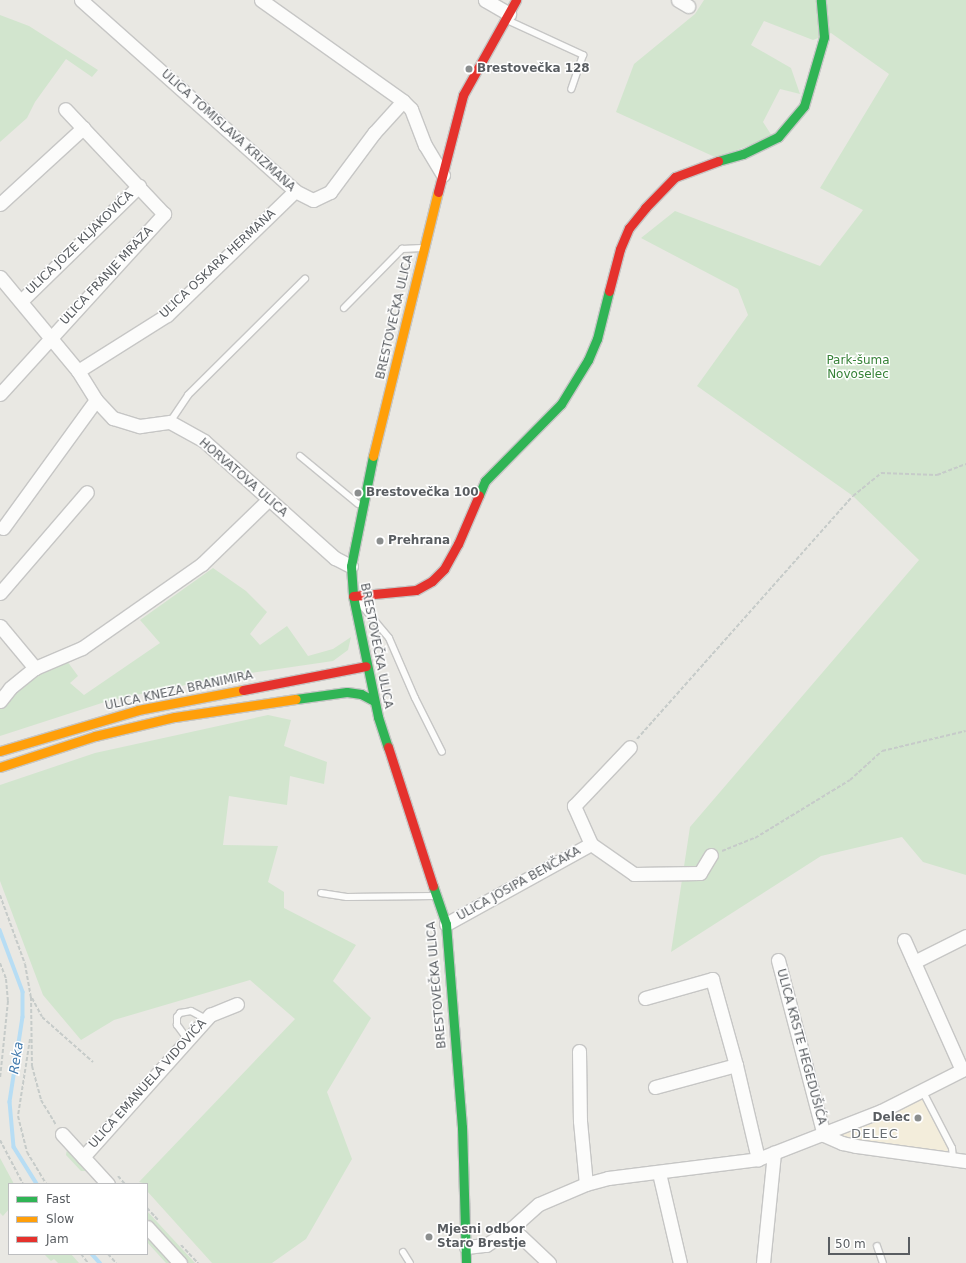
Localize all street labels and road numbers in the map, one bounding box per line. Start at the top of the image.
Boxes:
street label: ULICA TOMISLAVA KRIZMANA [158,67,298,195]
street label: ULICA JOZE KLJAKOVIĆA [24,188,136,298]
street label: ULICA OSKARA HERMANA [157,207,279,321]
street label: ULICA FRANJE MRAZA [58,224,156,328]
street label: BRESTOVEČKA ULICA [374,253,416,381]
street label: HORVATOVA ULICA [196,436,290,520]
street label: BRESTOVEČKA ULICA [357,582,395,710]
street label: ULICA KNEZA BRANIMIRA [104,668,254,714]
street label: ULICA JOSIPA BENČAKA [455,844,583,924]
street label: BRESTOVEČKA ULICA [424,921,450,1049]
street label: ULICA KRSTE HEGEDUŠIĆA [773,967,829,1127]
street label: ULICA EMANUELA VIDOVIĆA [86,1017,210,1151]

